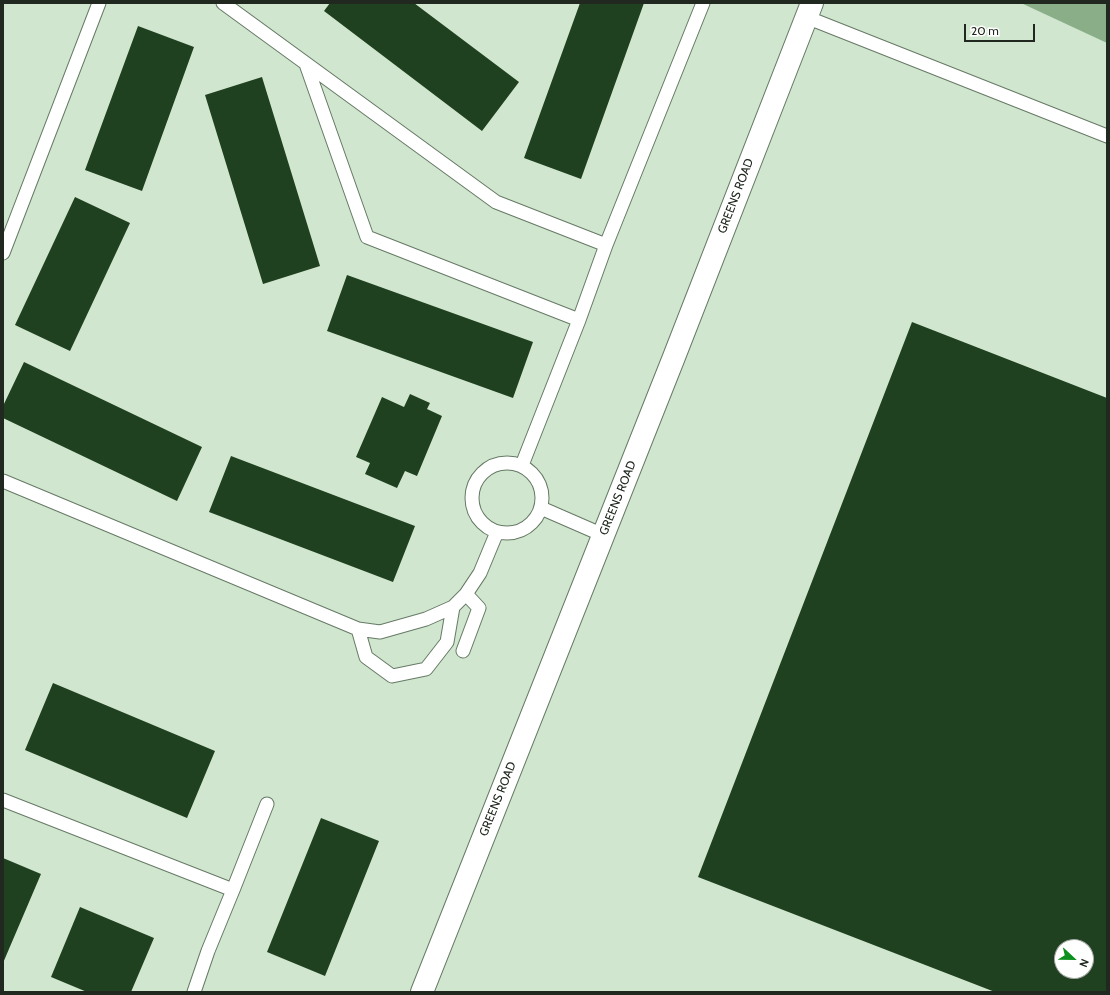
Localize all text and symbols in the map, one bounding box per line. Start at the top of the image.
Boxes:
scale bar [966,16,1037,42]
text: 20 m [971,23,999,38]
street label: GREENS ROAD [715,156,757,236]
street label: GREENS ROAD [596,459,640,537]
street label: GREENS ROAD [476,760,520,838]
north arrow [1054,939,1094,979]
text: N [1076,957,1092,969]

